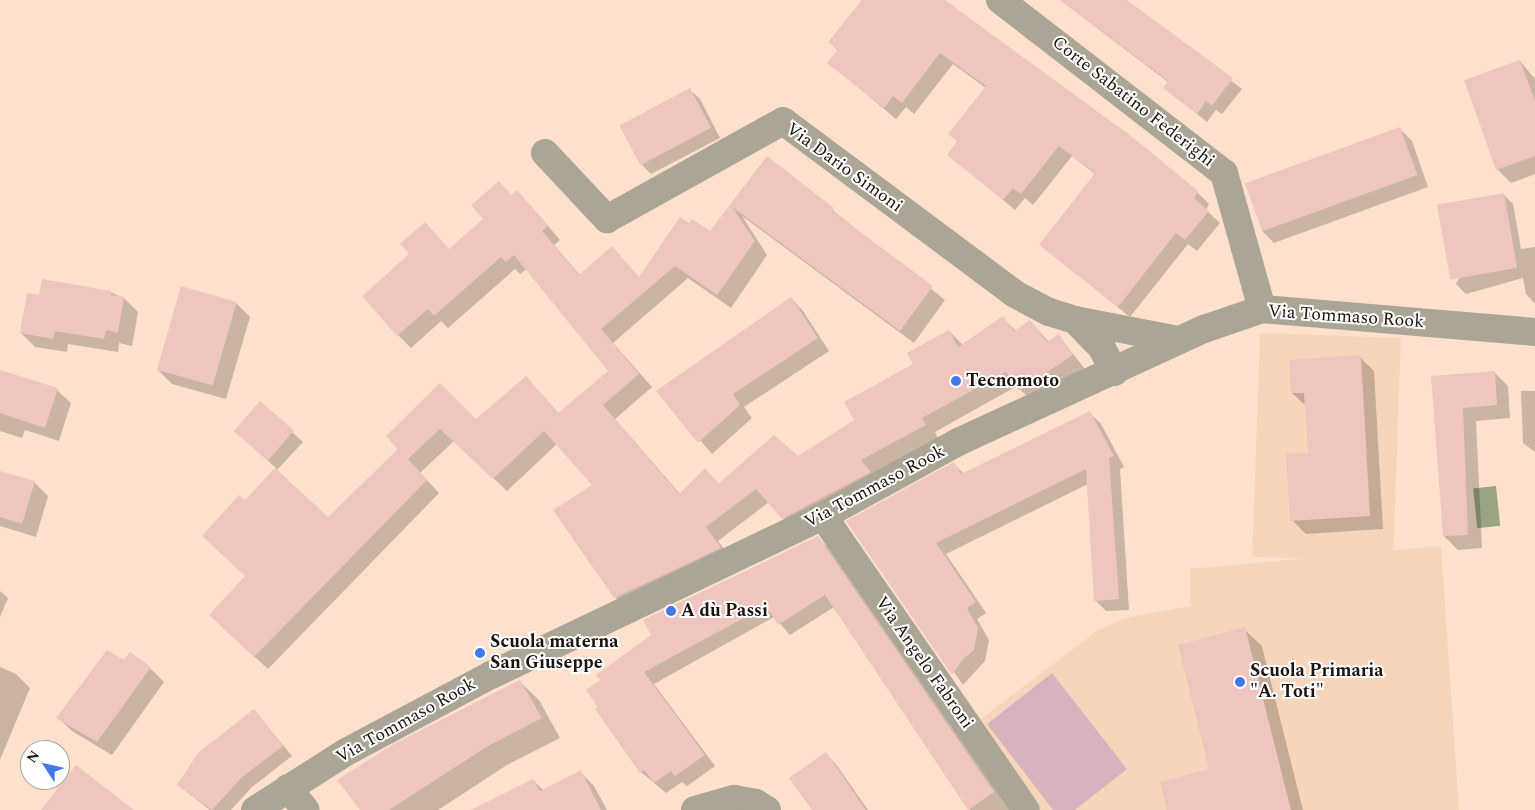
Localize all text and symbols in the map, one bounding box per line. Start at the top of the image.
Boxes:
street label: Corte Sabatino Federighi [1047,32,1219,172]
street label: Via Dario Simoni [782,119,906,217]
street label: Via Tommaso Rook [1267,301,1425,333]
place label: Tecnomoto [966,370,1059,392]
marker: Tecnomoto [950,375,962,387]
street label: Via Tommaso Rook [801,441,949,533]
street label: Via Angelo Fabroni [870,593,978,733]
place label: A dù Passi [681,600,768,622]
marker: A dù Passi [665,605,677,617]
place label: Scuola materna San Giuseppe [490,632,619,674]
marker: Scuola materna San Giuseppe [474,647,486,659]
place label: Scuola Primaria "A. Toti" [1250,661,1384,704]
street label: Via Tommaso Rook [332,674,480,768]
marker: Scuola Primaria "A. Toti" [1234,676,1246,688]
north arrow [20,740,70,790]
text: N [21,746,45,767]

